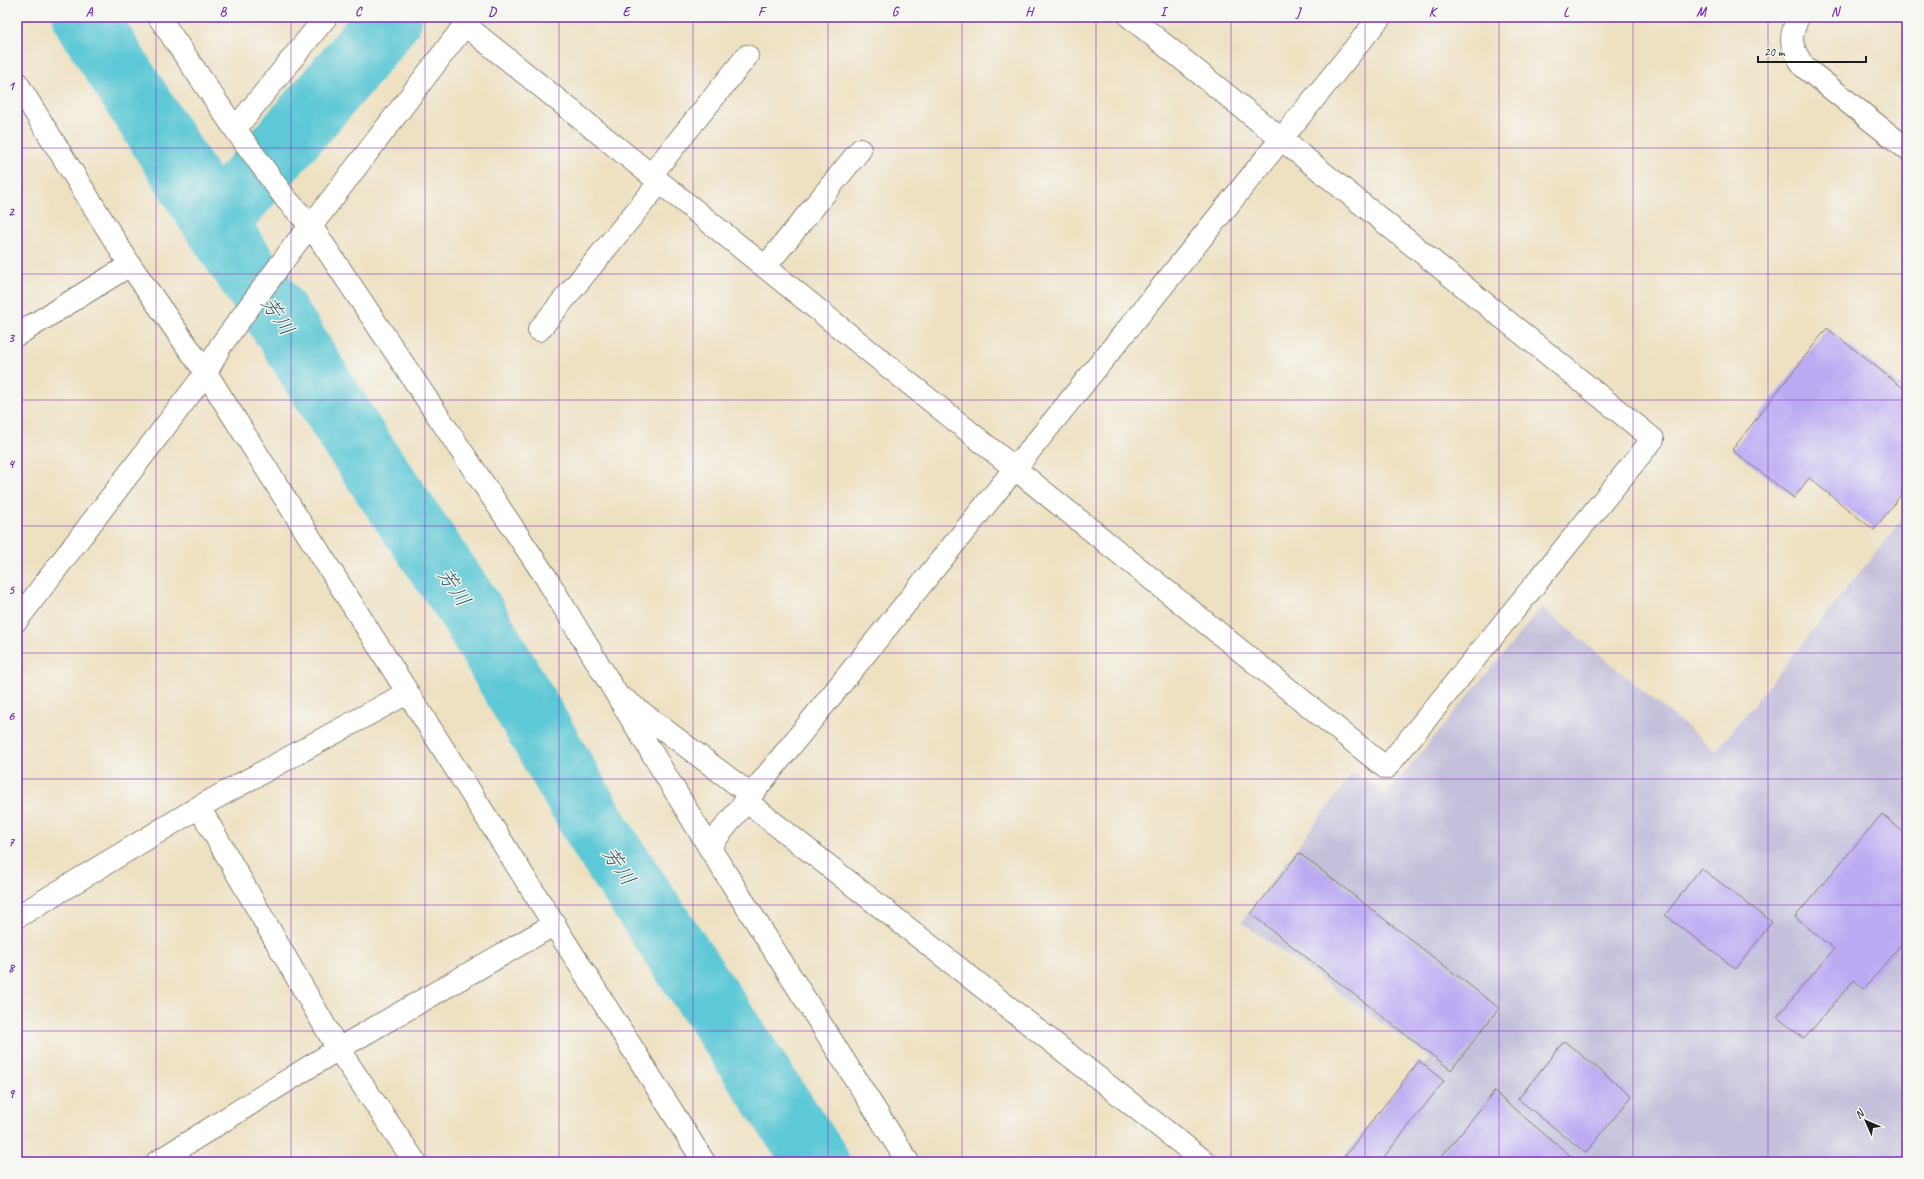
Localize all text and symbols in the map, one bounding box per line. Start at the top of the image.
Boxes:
text: A [86,4,94,20]
text: B [220,4,228,20]
text: C [355,4,363,20]
text: D [488,4,497,20]
text: E [623,4,632,20]
text: F [758,4,767,20]
text: G [892,4,900,20]
text: H [1025,4,1035,20]
text: I [1160,4,1169,20]
text: J [1295,4,1302,20]
text: K [1429,4,1439,20]
text: L [1563,4,1570,20]
text: M [1696,4,1707,20]
text: N [1831,4,1842,20]
scale bar [1758,38,1866,64]
text: 20 m [1764,44,1786,60]
text: 1 [8,78,16,94]
text: 2 [8,204,15,220]
water label: 芳川 [256,291,300,341]
text: 3 [8,330,15,346]
text: 4 [8,456,16,472]
water label: 芳川 [431,562,477,612]
text: 5 [8,582,15,598]
text: 6 [8,708,15,724]
text: 7 [8,834,15,850]
water label: 芳川 [596,841,642,891]
text: 8 [8,960,16,976]
text: 9 [8,1086,15,1102]
north arrow [1846,1101,1886,1141]
text: N [1852,1105,1868,1121]

